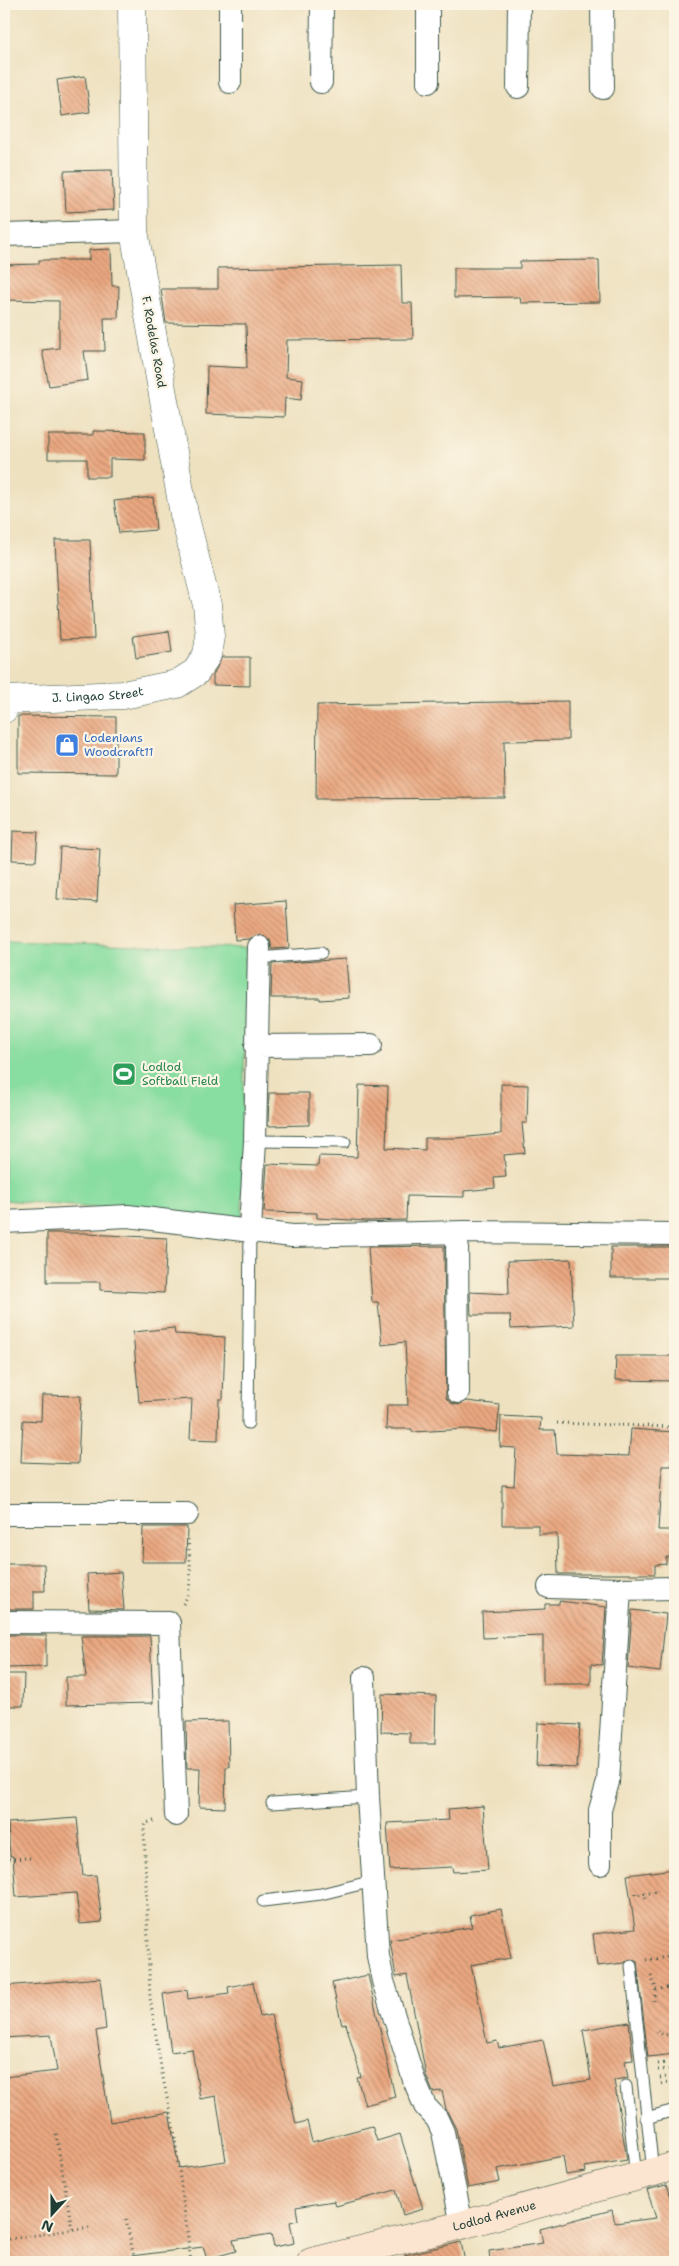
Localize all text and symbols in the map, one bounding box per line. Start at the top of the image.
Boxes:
street label: F. Rodelas Road [138,295,170,390]
street label: J. Lingao Street [52,683,145,706]
place label: Lodenians Woodcraft11 [84,730,154,760]
shop icon: Lodenians Woodcraft11 [54,732,80,758]
place label: Lodlod Softball Field [142,1059,219,1089]
sports icon: Lodlod Softball Field [111,1061,137,1087]
north arrow [28,2188,78,2238]
street label: Lodlod Avenue [451,2197,538,2235]
text: N [39,2216,56,2237]

